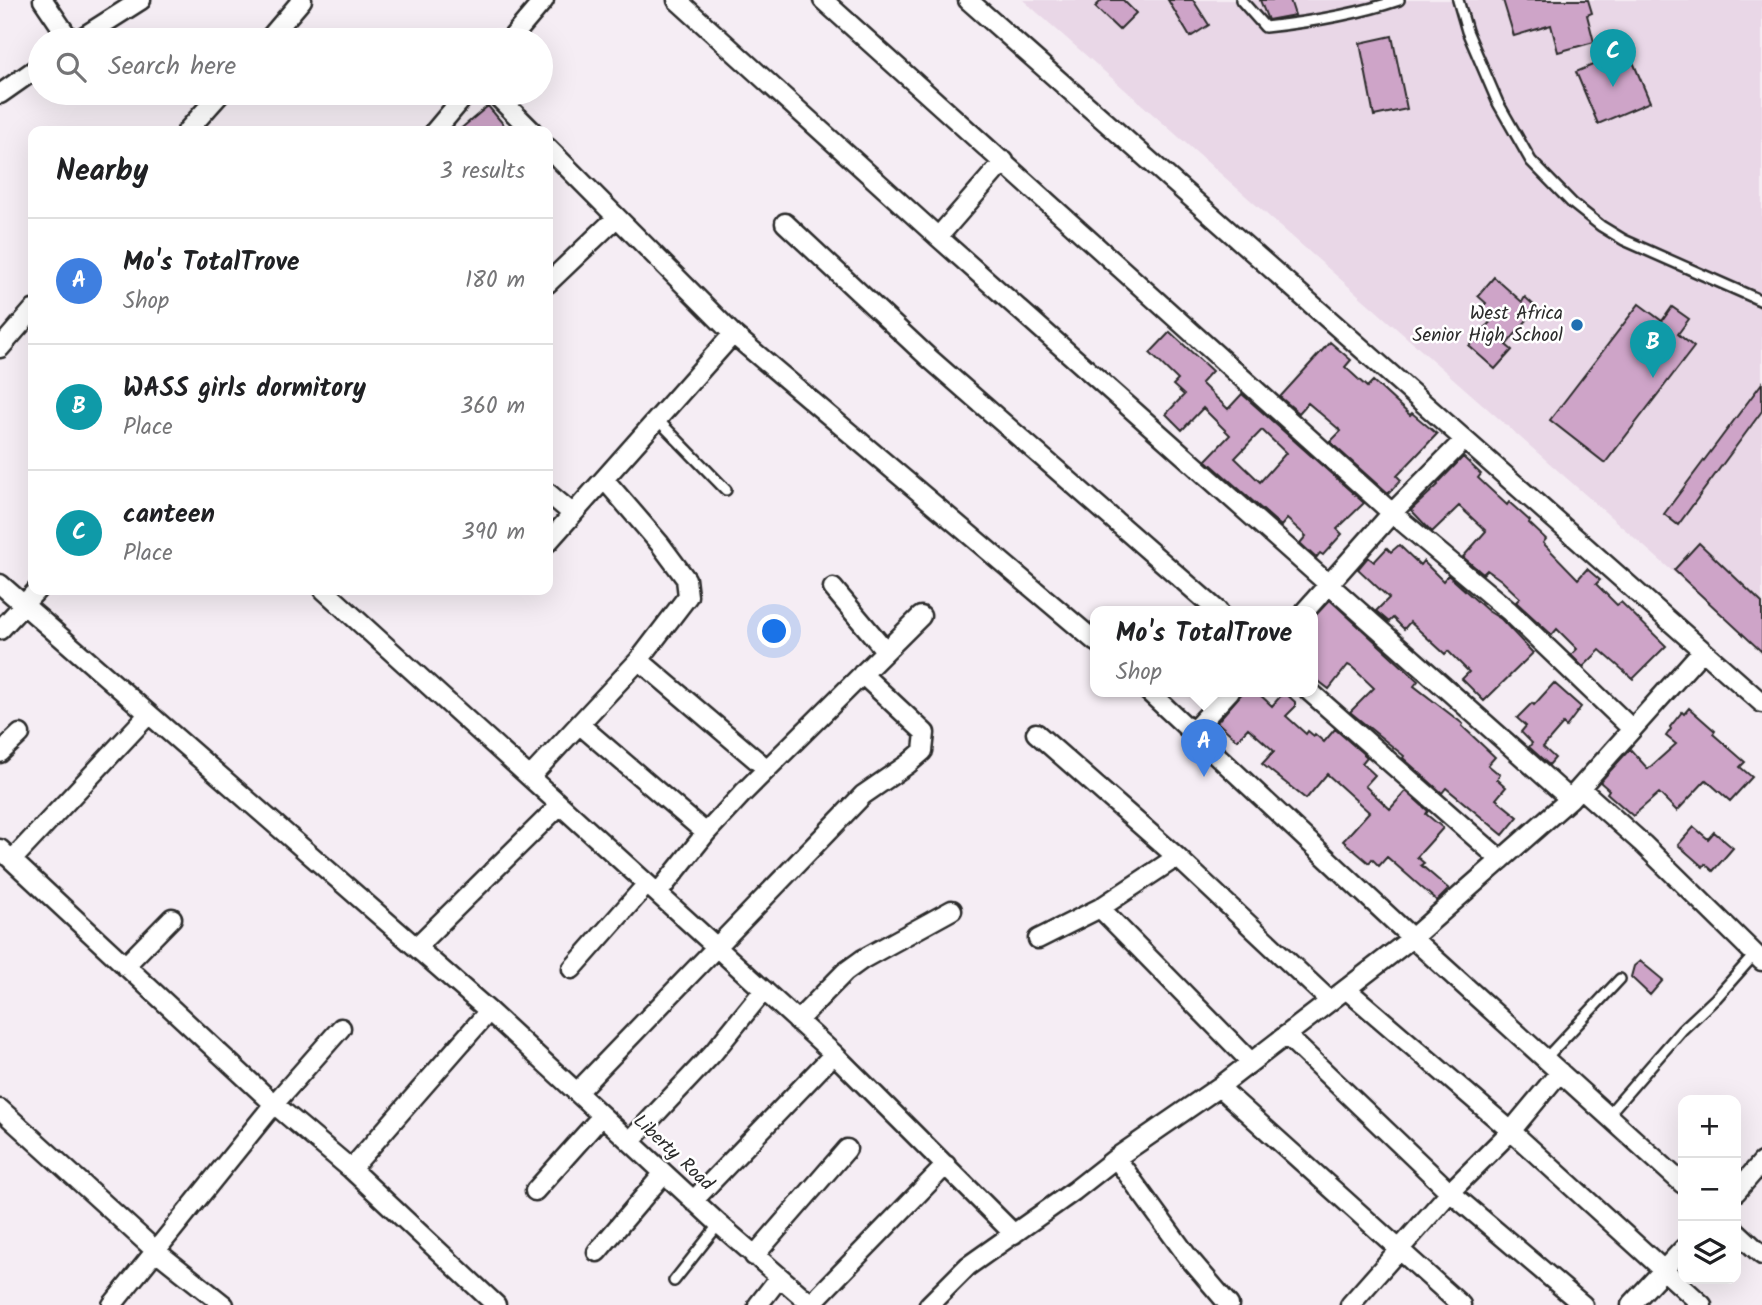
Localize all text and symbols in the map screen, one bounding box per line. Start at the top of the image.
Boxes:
search box [28,28,553,105]
pin: C [1590,29,1636,87]
text: Search here [108,46,236,88]
icon: search [52,48,90,86]
text: Nearby [56,148,148,196]
text: 3 results [439,154,525,190]
text: Mo's TotalTrove [123,242,299,284]
text: A [72,263,86,299]
text: 180 m [465,263,525,299]
text: Shop [123,284,169,320]
place label: West Africa Senior High School [1413,299,1563,351]
marker: West Africa Senior High School [1569,317,1585,333]
pin: B [1630,320,1676,378]
text: WASS girls dormitory [123,368,366,410]
text: B [72,389,86,425]
text: 360 m [460,389,525,425]
text: Place [123,410,173,446]
text: canteen [123,494,215,536]
text: C [72,515,86,551]
text: 390 m [462,515,525,551]
text: Place [123,536,173,572]
popup [1090,606,1318,697]
text: Mo's TotalTrove [1116,613,1292,655]
your location [757,614,791,648]
text: Shop [1116,655,1162,691]
pin: A [1181,719,1227,777]
map controls [1678,1095,1741,1284]
button: + [1678,1095,1741,1158]
street label: Liberty Road [626,1107,721,1199]
button: − [1678,1158,1741,1221]
button: layers [1678,1221,1741,1284]

